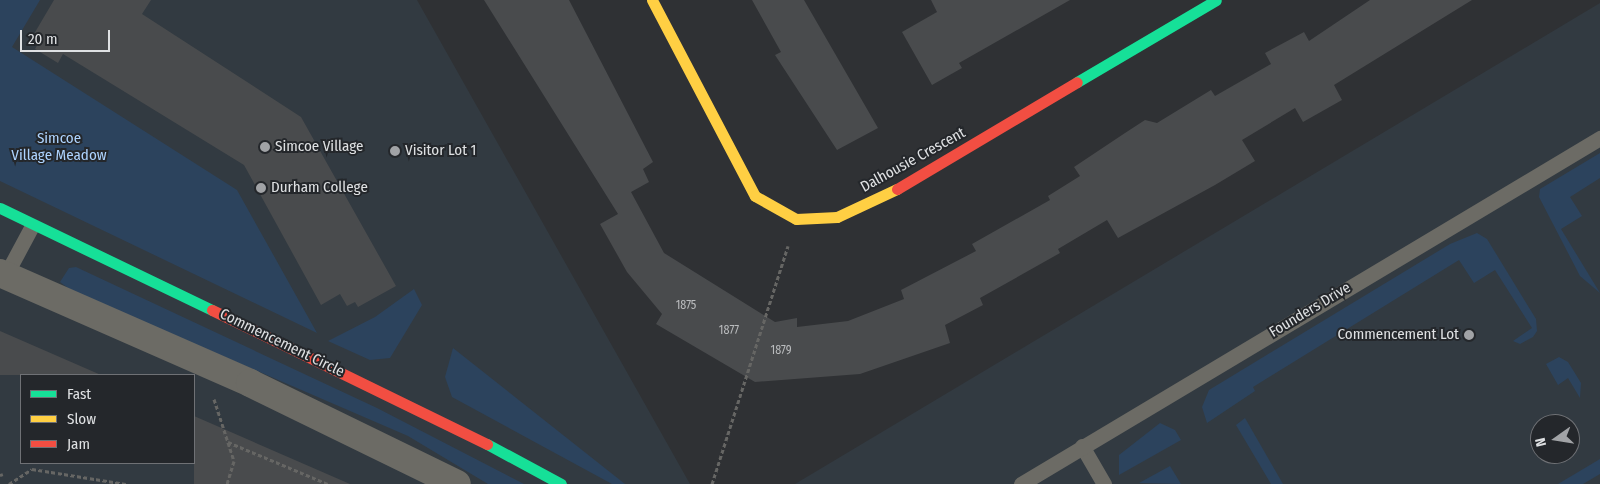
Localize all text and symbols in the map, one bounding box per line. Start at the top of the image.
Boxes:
scale bar [22,20,112,52]
text: 20 m [28,30,58,48]
street label: Dalhousie Crescent [858,124,968,196]
park label: Simcoe Village Meadow [11,129,107,164]
place label: Simcoe Village [275,138,363,156]
marker: Simcoe Village [259,141,271,153]
place label: Visitor Lot 1 [405,142,476,160]
marker: Visitor Lot 1 [389,145,401,157]
place label: Durham College [271,179,368,197]
marker: Durham College [255,182,267,194]
street label: Founders Drive [1266,279,1354,341]
house number: 1875 [676,299,696,313]
street label: Commencement Circle [217,305,347,381]
house number: 1877 [719,324,739,338]
place label: Commencement Lot [1337,326,1459,344]
marker: Commencement Lot [1463,329,1475,341]
house number: 1879 [770,344,792,358]
legend [20,374,195,464]
text: Fast [67,385,91,403]
text: Slow [67,410,96,428]
north arrow [1530,414,1580,464]
text: Jam [67,435,90,453]
text: N [1532,436,1550,448]

